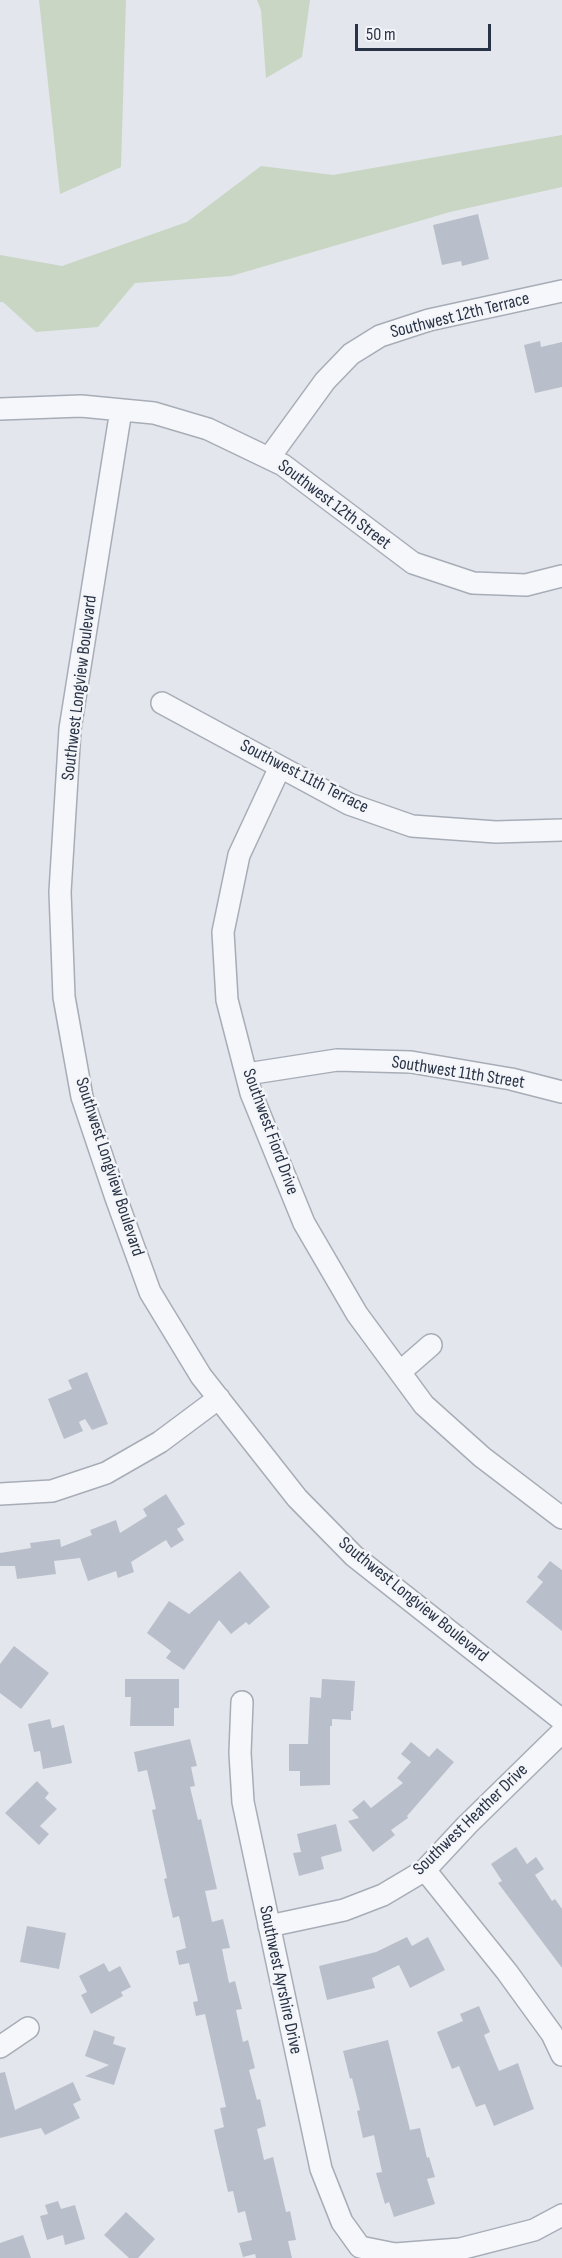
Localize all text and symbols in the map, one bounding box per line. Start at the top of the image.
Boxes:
scale bar [358,12,494,50]
text: 50 m [366,24,396,45]
street label: Southwest 12th Terrace [388,288,532,344]
street label: Southwest 12th Street [273,455,395,555]
street label: Southwest Longview Boulevard [58,594,102,782]
street label: Southwest 11th Terrace [236,735,372,819]
street label: Southwest 11th Street [390,1052,526,1094]
street label: Southwest Fiord Drive [237,1066,303,1198]
street label: Southwest Longview Boulevard [70,1075,148,1259]
street label: Southwest Longview Boulevard [334,1533,492,1667]
street label: Southwest Heather Drive [409,1760,533,1880]
street label: Southwest Ayrshire Drive [254,1904,306,2056]

